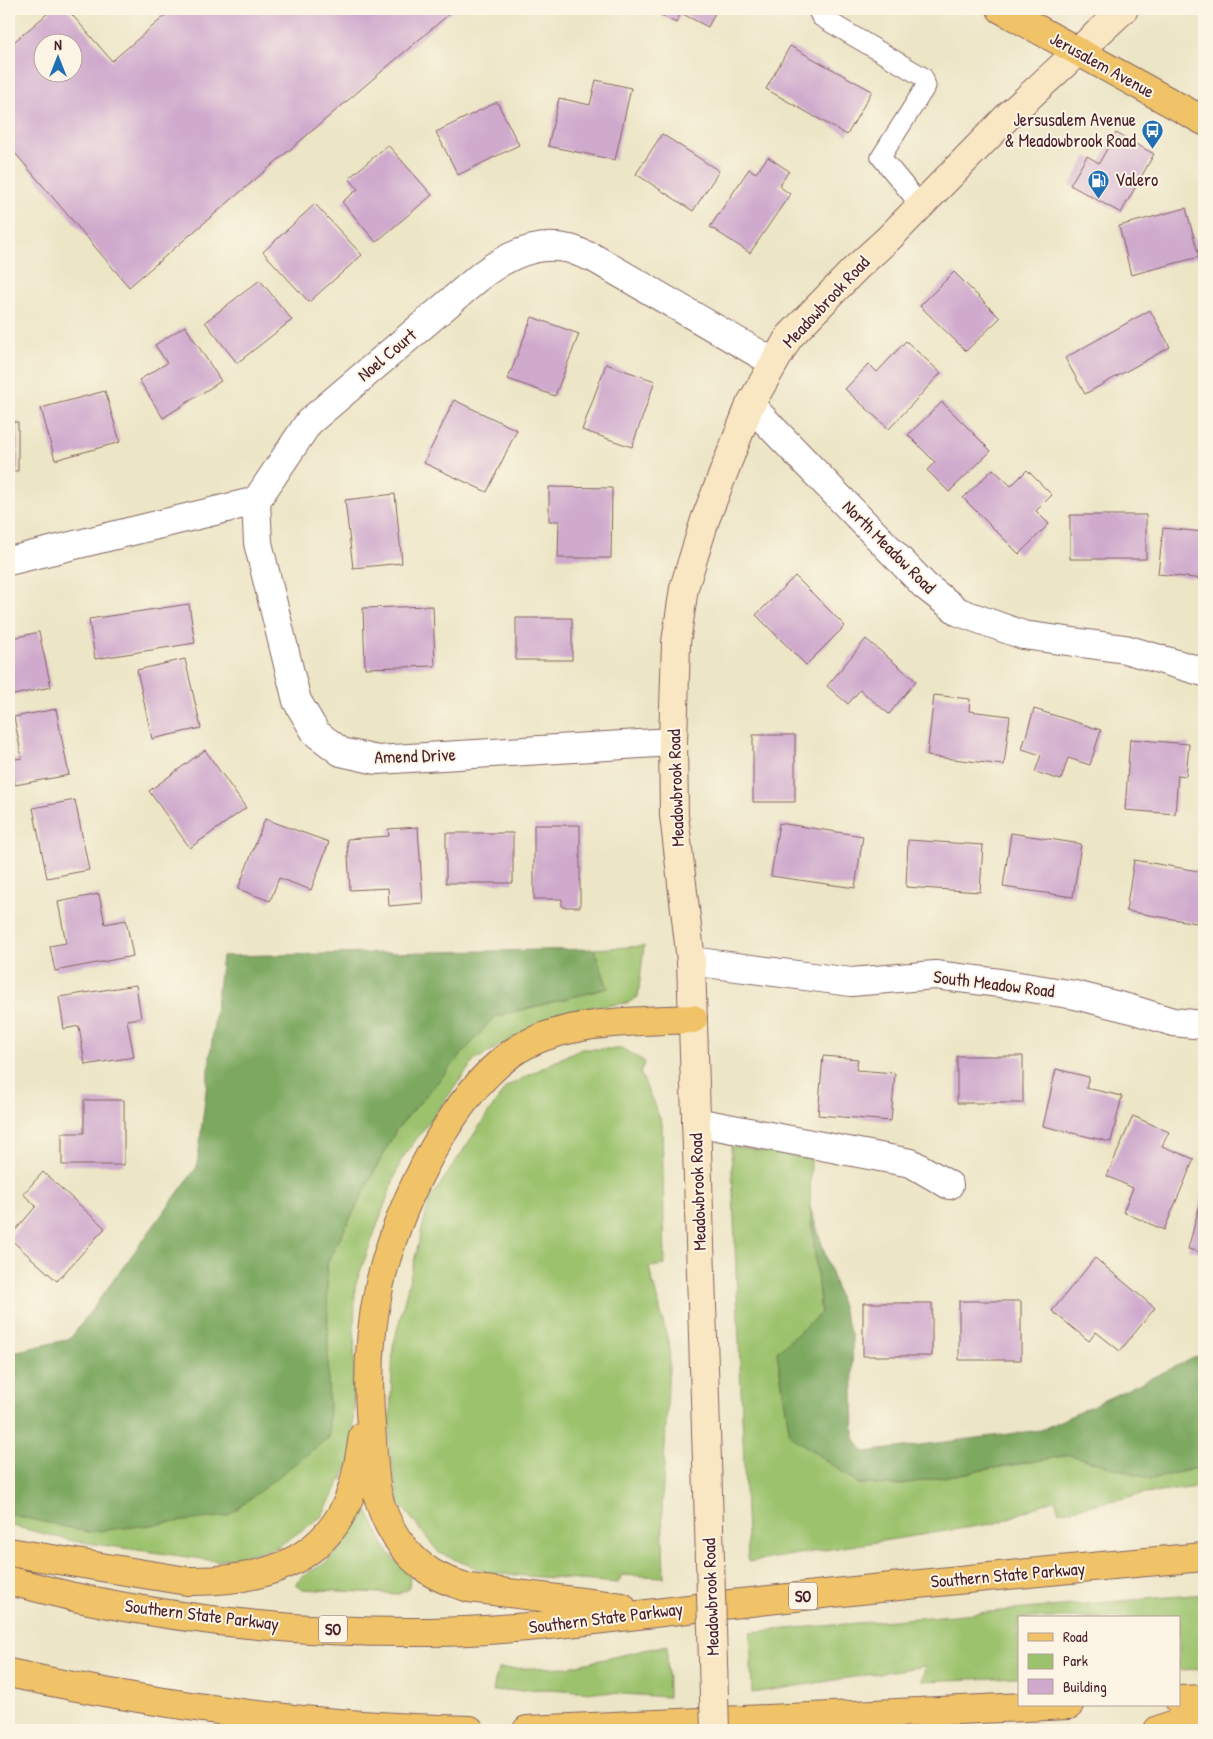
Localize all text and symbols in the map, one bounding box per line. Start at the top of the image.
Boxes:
street label: Jerusalem Avenue [1045,26,1159,104]
north arrow [32,32,82,82]
text: N [54,35,62,54]
place label: Jersusalem Avenue & Meadowbrook Road [1005,107,1136,153]
bus stop icon: Jersusalem Avenue & Meadowbrook Road [1140,118,1164,149]
place label: Valero [1115,167,1158,192]
fuel station icon: Valero [1087,168,1111,199]
street label: Meadowbrook Road [776,250,875,353]
street label: Noel Court [352,322,422,387]
street label: North Meadow Road [837,494,942,599]
street label: Meadowbrook Road [661,729,690,847]
street label: Amend Drive [374,742,456,769]
street label: South Meadow Road [932,964,1056,1003]
street label: Meadowbrook Road [683,1133,712,1251]
street label: Meadowbrook Road [696,1538,725,1656]
street label: Southern State Parkway [930,1555,1087,1594]
road number: SO [789,1582,817,1610]
street label: Southern State Parkway [124,1593,281,1636]
street label: Southern State Parkway [528,1596,685,1639]
road number: SO [319,1616,347,1642]
legend [1018,1616,1180,1706]
text: Road [1063,1626,1088,1647]
text: Park [1063,1650,1088,1671]
text: Building [1063,1676,1107,1697]

